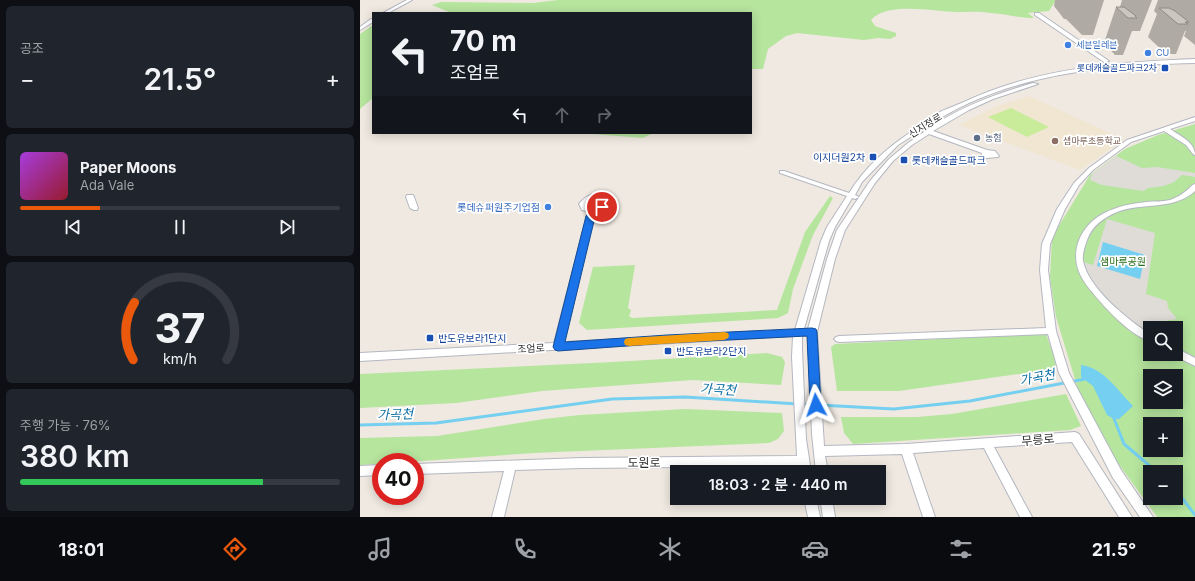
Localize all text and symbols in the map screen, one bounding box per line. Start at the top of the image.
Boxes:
text: 70 m [450,24,517,58]
icon: left [384,28,436,80]
place label: 세븐일레븐 [1076,39,1117,50]
text: 공조 [20,40,44,56]
marker: 세븐일레븐 [1063,40,1073,50]
place label: CU [1156,47,1169,58]
marker: CU [1143,48,1153,58]
text: 21.5° [143,61,217,97]
text: 조엄로 [450,62,500,83]
place label: 롯데캐슬골드파크2차 [1077,62,1157,73]
marker: 롯데캐슬골드파크2차 [1160,63,1170,73]
text: − [20,66,35,92]
text: + [325,66,340,92]
icon: left [509,104,531,126]
icon: ahead [551,104,573,126]
icon: right [593,104,615,126]
street label: 신지정로 [906,110,944,140]
place label: 농협 [985,132,1002,143]
marker: 농협 [972,133,982,143]
place label: 샘마루초등학교 [1063,135,1121,146]
marker: 샘마루초등학교 [1050,136,1060,146]
place label: 이지더원2차 [813,151,866,163]
marker: 이지더원2차 [868,152,878,162]
place label: 롯데캐슬골드파크 [912,154,986,166]
marker: 롯데캐슬골드파크 [899,155,909,165]
text: Paper Moons [80,158,176,177]
text: Ada Vale [80,177,134,193]
pin [585,190,619,224]
icon: arrive [591,196,613,218]
place label: 롯데슈퍼원주기업점 [457,201,540,213]
marker: 롯데슈퍼원주기업점 [543,202,553,212]
icon: previous [62,216,84,238]
icon: pause [169,216,191,238]
icon: next [276,216,298,238]
park label: 샘마루공원 [1100,255,1146,267]
text: 37 [154,303,206,353]
map controls [1143,321,1183,505]
button: search [1143,321,1183,361]
place label: 반도유보라1단지 [438,332,506,344]
marker: 반도유보라1단지 [425,333,435,343]
street label: 조엄로 [517,341,545,355]
place label: 반도유보라2단지 [676,345,747,357]
marker: 반도유보라2단지 [663,346,673,356]
text: km/h [163,350,197,367]
water label: 가곡천 [1018,365,1057,389]
button: layers [1143,369,1183,409]
water label: 가곡천 [700,380,737,398]
position arrow [795,384,837,426]
water label: 가곡천 [377,405,414,423]
text: 주행 가능 · 76% [20,417,111,433]
button: + [1143,417,1183,457]
street label: 무릉로 [1021,431,1055,448]
text: 380 km [20,438,130,474]
speed limit sign: 40 [372,453,424,505]
street label: 도원로 [627,455,661,470]
button: − [1143,465,1183,505]
text: 18:03 · 2 분 · 440 m [709,475,847,494]
icon: directions [221,535,249,563]
icon: music [366,535,394,563]
icon: phone [511,535,539,563]
icon: climate [656,535,684,563]
icon: car [801,535,829,563]
icon: filters [947,535,975,563]
text: 18:01 [59,539,104,560]
text: 21.5° [1092,539,1136,560]

